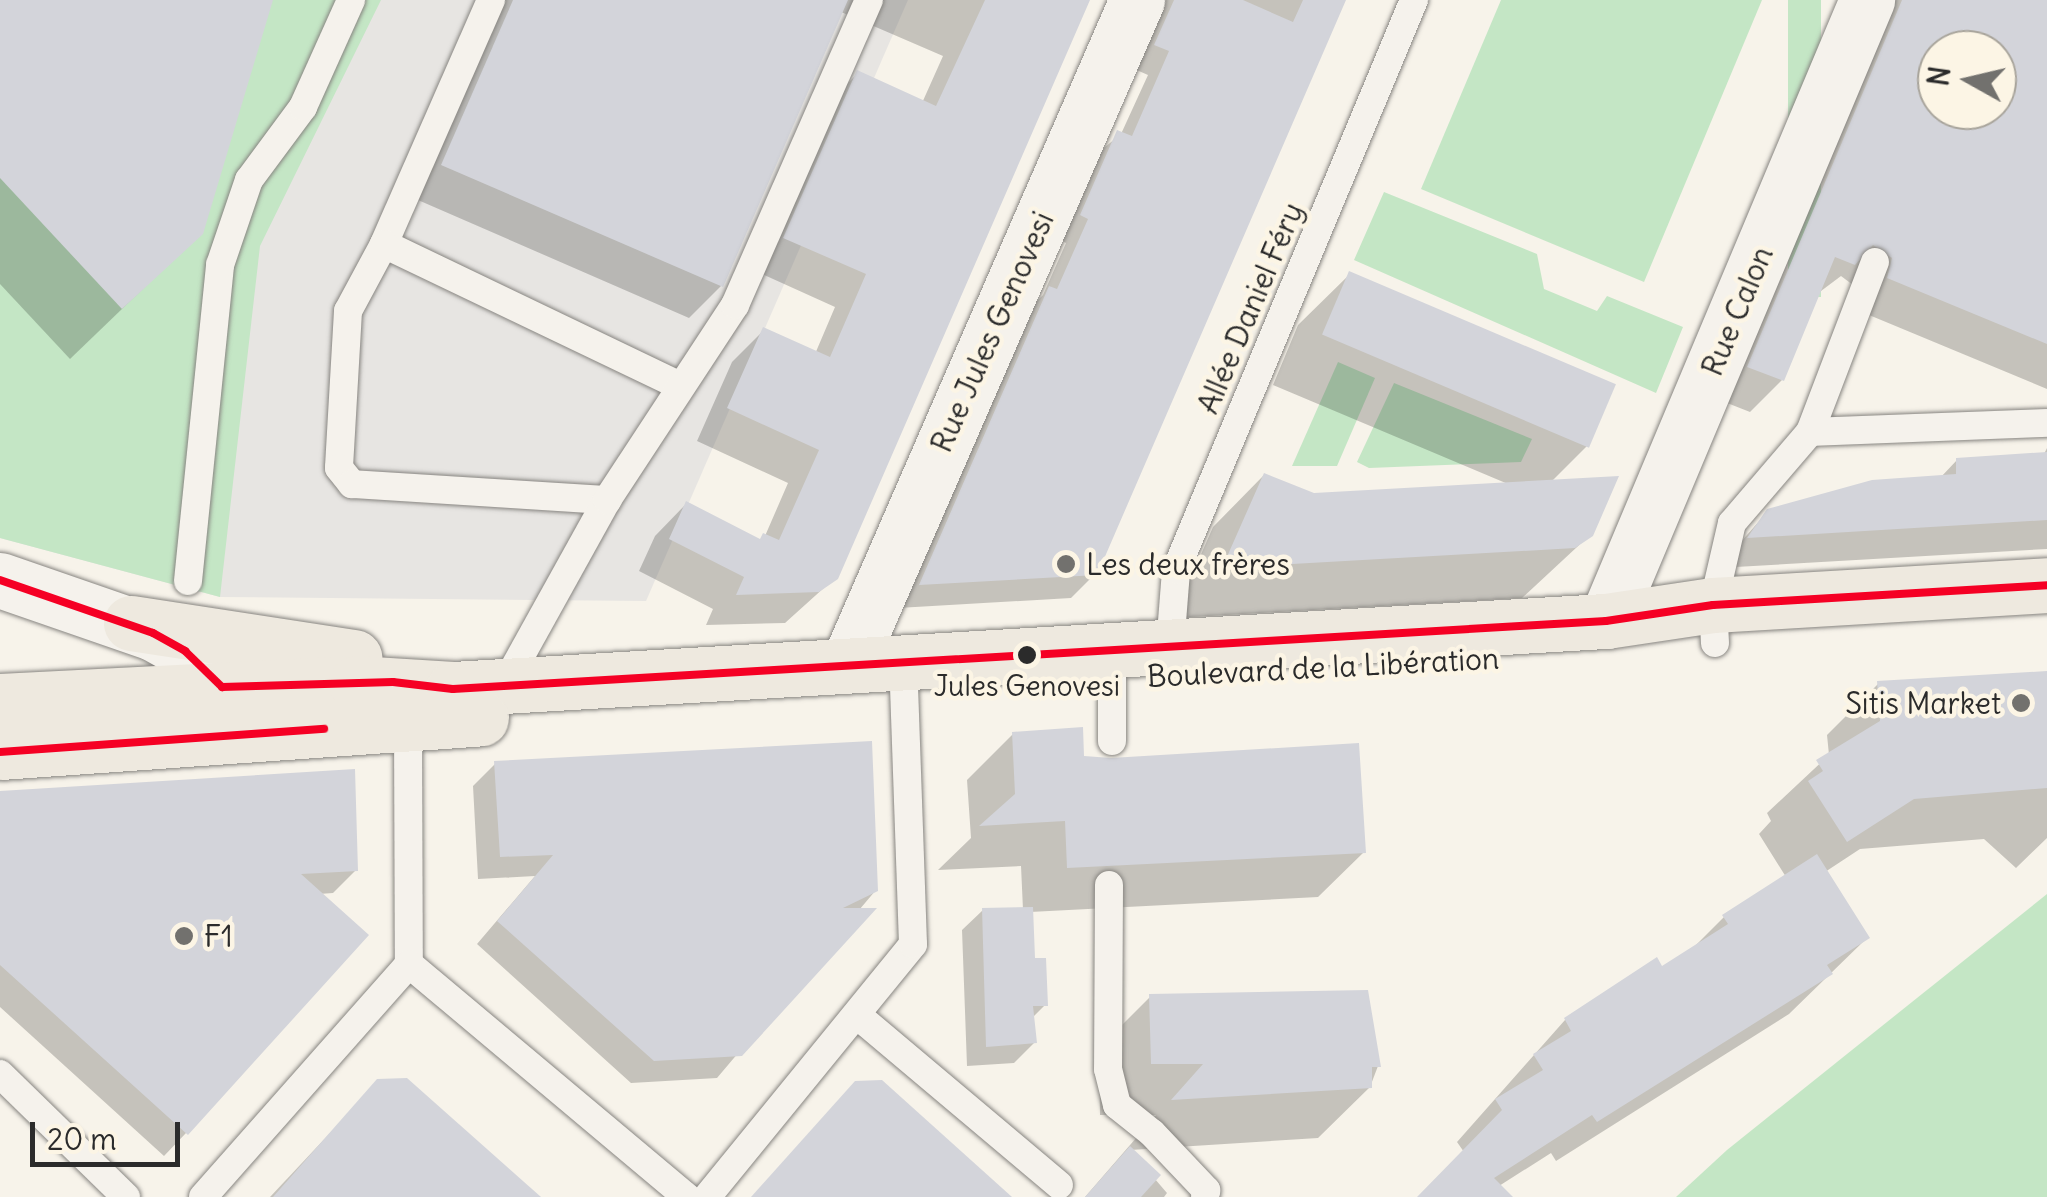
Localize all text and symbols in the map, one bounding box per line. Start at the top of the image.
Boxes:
north arrow [1917,30,2017,130]
text: N [1920,64,1958,88]
street label: Allée Daniel Féry [1189,197,1311,419]
street label: Rue Jules Genovesi [923,206,1061,458]
street label: Rue Calon [1694,241,1780,381]
place label: Les deux frères [1086,546,1290,582]
marker: Les deux frères [1055,553,1077,575]
street label: Boulevard de la Libération [1146,640,1500,694]
marker: Jules Genovesi [1017,645,1037,665]
place label: Jules Genovesi [934,669,1120,703]
place label: Sitis Market [1845,685,2001,721]
marker: Sitis Market [2010,692,2032,714]
place label: F1 [204,918,233,954]
marker: F1 [173,925,195,947]
scale bar [35,1102,185,1164]
text: 20 m [47,1120,117,1158]

